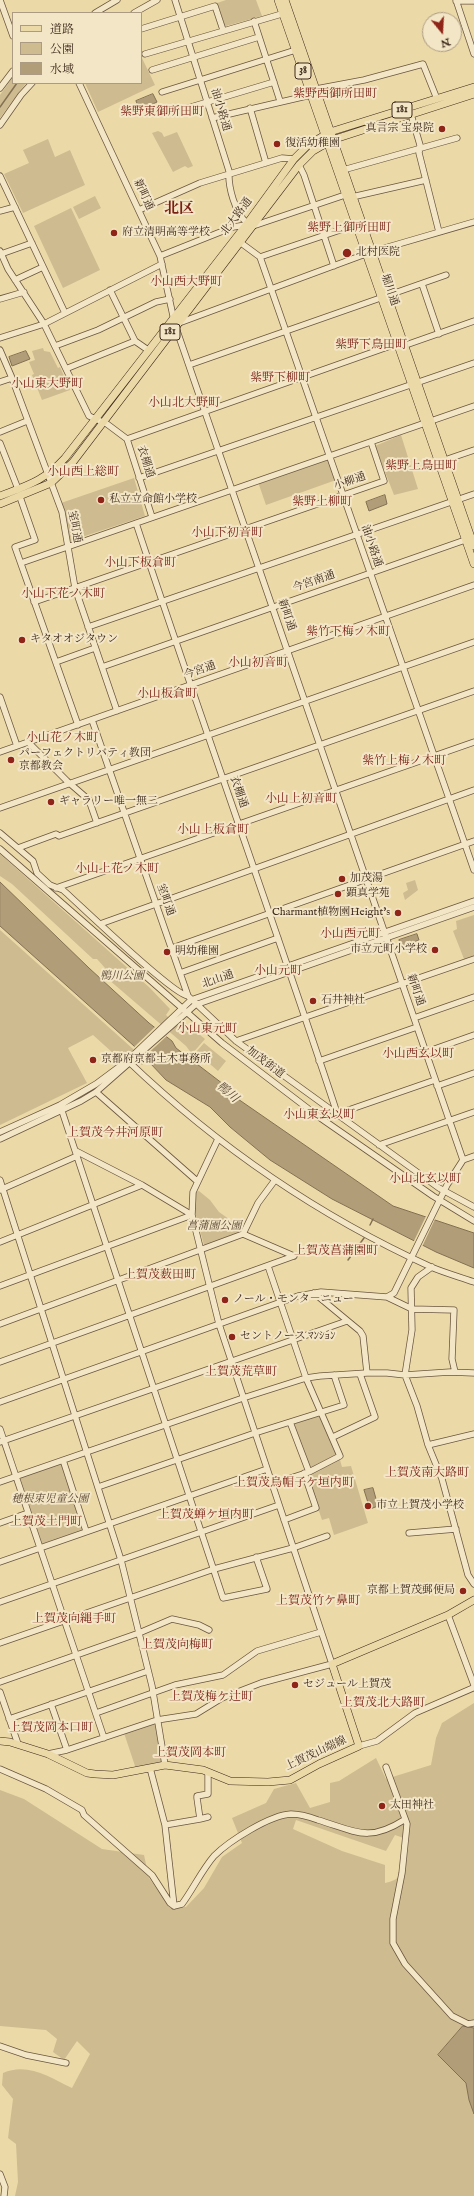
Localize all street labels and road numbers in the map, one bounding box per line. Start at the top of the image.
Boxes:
road number: 38 [295,63,311,79]
street label: 油小路通 [207,87,233,133]
road number: 181 [392,102,412,118]
street label: 新町通 [130,177,156,213]
street label: 北大路通 [218,195,256,239]
street label: 堀川通 [377,272,401,308]
road number: 181 [160,324,180,340]
street label: 衣棚通 [134,444,156,480]
street label: 小柳通 [332,470,368,494]
street label: 室町通 [64,510,84,544]
street label: 油小路通 [358,523,384,569]
street label: 今宮南通 [291,569,337,595]
street label: 新町通 [274,597,298,633]
street label: 今宮通 [182,659,218,683]
street label: 衣棚通 [226,774,250,810]
street label: 室町通 [153,882,177,918]
street label: 北山通 [200,968,236,992]
street label: 新町通 [403,972,427,1008]
street label: 加茂街道 [243,1044,287,1082]
street label: 上賀茂山端線 [283,1734,349,1774]

